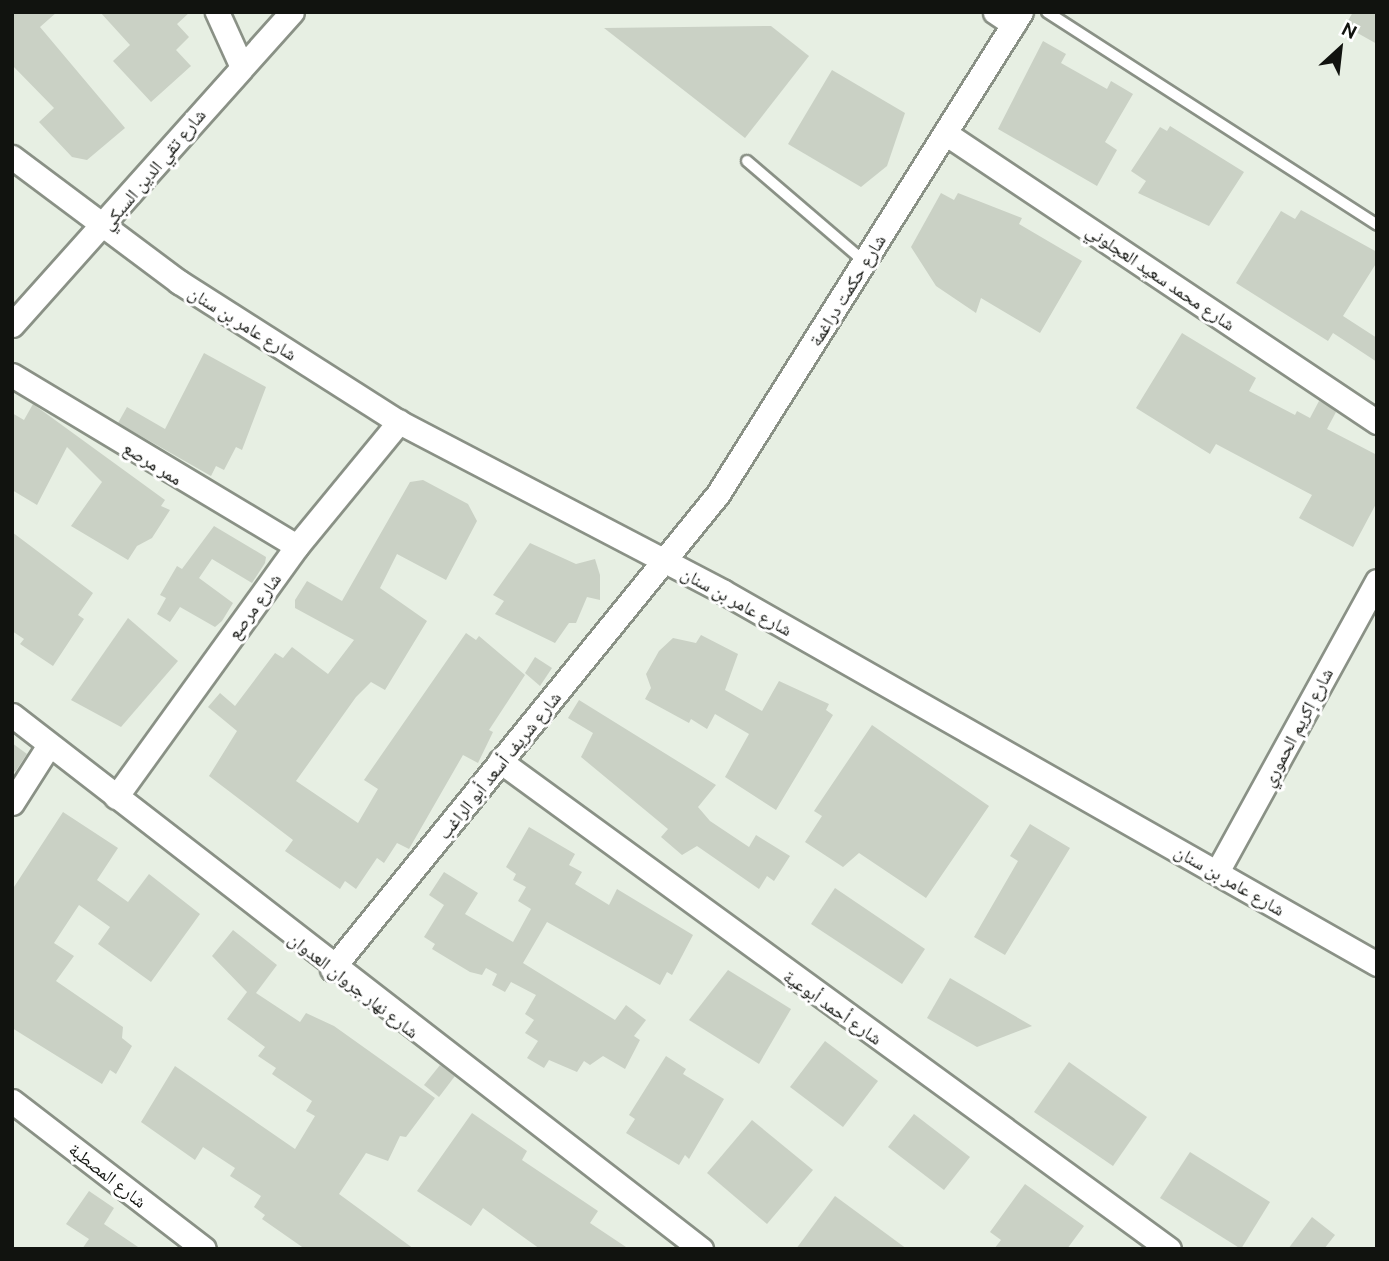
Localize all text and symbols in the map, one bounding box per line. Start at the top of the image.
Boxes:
north arrow [1305,14,1375,84]
text: N [1338,17,1361,43]
street label: شارع تقي الدين السبكي [96,104,210,234]
street label: شارع محمد سعيد العجلوني [1083,219,1239,335]
street label: شارع حكمت دراغمة [804,230,890,350]
street label: شارع عامر بن سنان [185,281,301,365]
street label: ممر مرصع [120,437,186,489]
street label: شارع عامر بن سنان [678,562,796,640]
street label: شارع مرصع [223,569,285,643]
street label: شارع إكريم الحموري [1257,664,1337,790]
street label: شارع شريف أسعد أبو الراغب [433,687,565,843]
street label: شارع عامر بن سنان [1171,840,1289,920]
street label: شارع نهار جروان العدوان [285,927,423,1043]
street label: شارع أحمد أبوعية [779,965,887,1049]
street label: شارع المصطبة [65,1138,151,1212]

